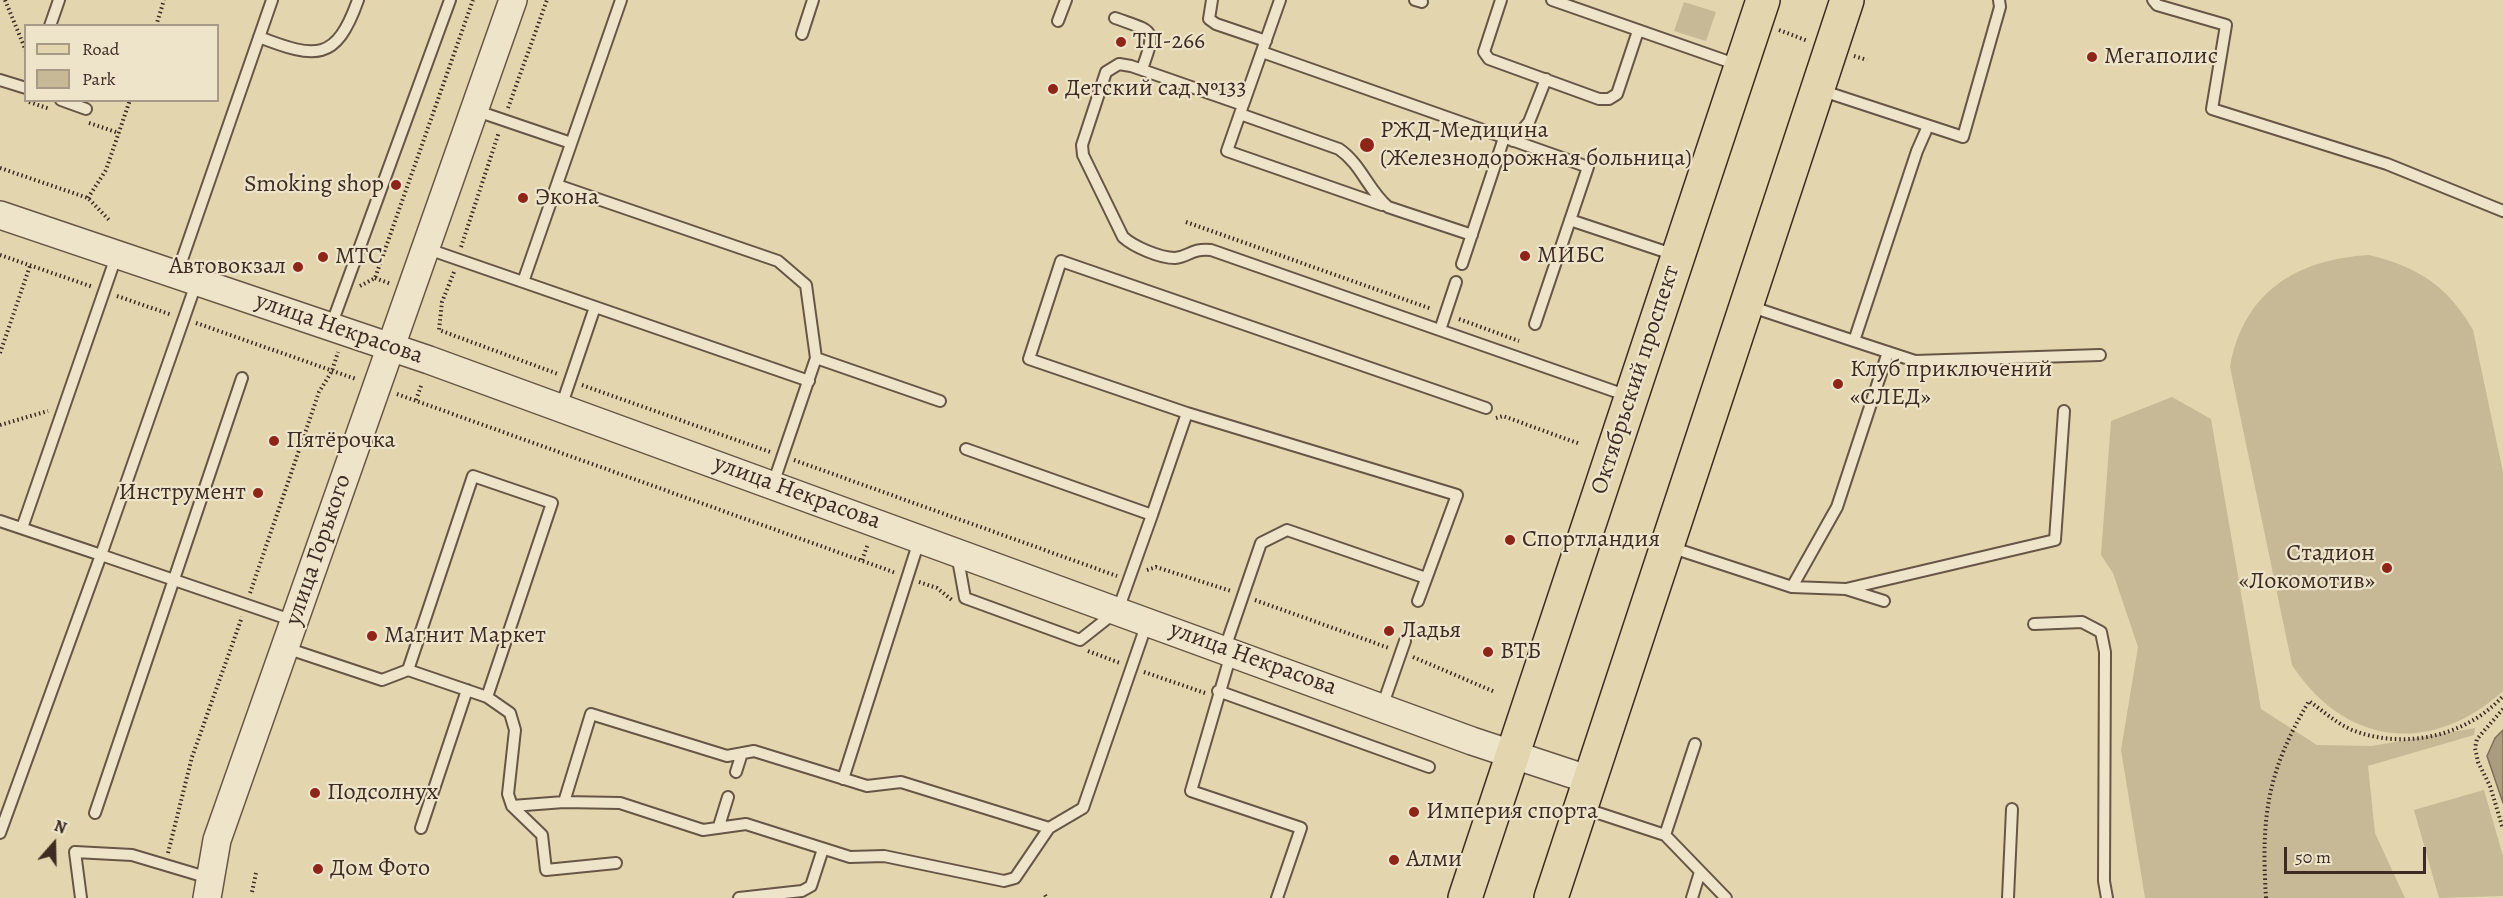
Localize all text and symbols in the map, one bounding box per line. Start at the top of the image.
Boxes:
legend [24,24,219,102]
place label: ТП-266 [1133,28,1205,56]
marker: ТП-266 [1114,35,1128,49]
text: Road [82,37,119,61]
place label: Мегаполис [2104,43,2218,71]
marker: Мегаполис [2085,50,2099,64]
text: Park [82,67,116,91]
place label: Детский сад №133 [1065,75,1246,103]
marker: Детский сад №133 [1046,82,1060,96]
place label: РЖД-Медицина (Железнодорожная больница) [1380,117,1692,173]
marker: РЖД-Медицина (Железнодорожная больница) [1358,136,1376,154]
place label: Smoking shop [244,171,384,199]
marker: Smoking shop [389,178,403,192]
place label: Экона [535,184,599,212]
marker: Экона [516,191,530,205]
place label: МИБС [1537,242,1605,270]
place label: МТС [335,243,383,271]
marker: МИБС [1518,249,1532,263]
marker: МТС [316,250,330,264]
place label: Автовокзал [169,253,286,281]
marker: Автовокзал [291,260,305,274]
street label: Октябрьский проспект [1585,262,1687,498]
street label: улица Некрасова [251,287,427,371]
place label: Клуб приключений «СЛЕД» [1850,356,2052,412]
marker: Клуб приключений «СЛЕД» [1831,377,1845,391]
place label: Пятёрочка [286,427,396,455]
marker: Пятёрочка [267,434,281,448]
street label: улица Некрасова [710,449,884,537]
street label: улица Горького [280,471,358,629]
place label: Инструмент [118,479,246,507]
marker: Инструмент [251,486,265,500]
place label: Спортландия [1522,526,1660,554]
marker: Спортландия [1503,533,1517,547]
place label: Cтадион «Локомотив» [2239,540,2375,596]
marker: Cтадион «Локомотив» [2380,561,2394,575]
street label: улица Некрасова [1166,615,1340,703]
place label: Ладья [1401,617,1461,645]
place label: Магнит Маркет [384,622,546,650]
marker: Ладья [1382,624,1396,638]
marker: Магнит Маркет [365,629,379,643]
place label: ВТБ [1500,638,1541,666]
marker: ВТБ [1481,645,1495,659]
place label: Подсолнух [327,779,438,807]
marker: Подсолнух [308,786,322,800]
place label: Империя спорта [1426,798,1598,826]
marker: Империя спорта [1407,805,1421,819]
north arrow [24,814,84,874]
text: N [51,815,69,839]
scale bar [2287,835,2430,873]
text: 50 m [2295,845,2331,869]
place label: Алми [1406,846,1462,874]
marker: Алми [1387,853,1401,867]
place label: Дом Фото [330,855,430,883]
marker: Дом Фото [311,862,325,876]

